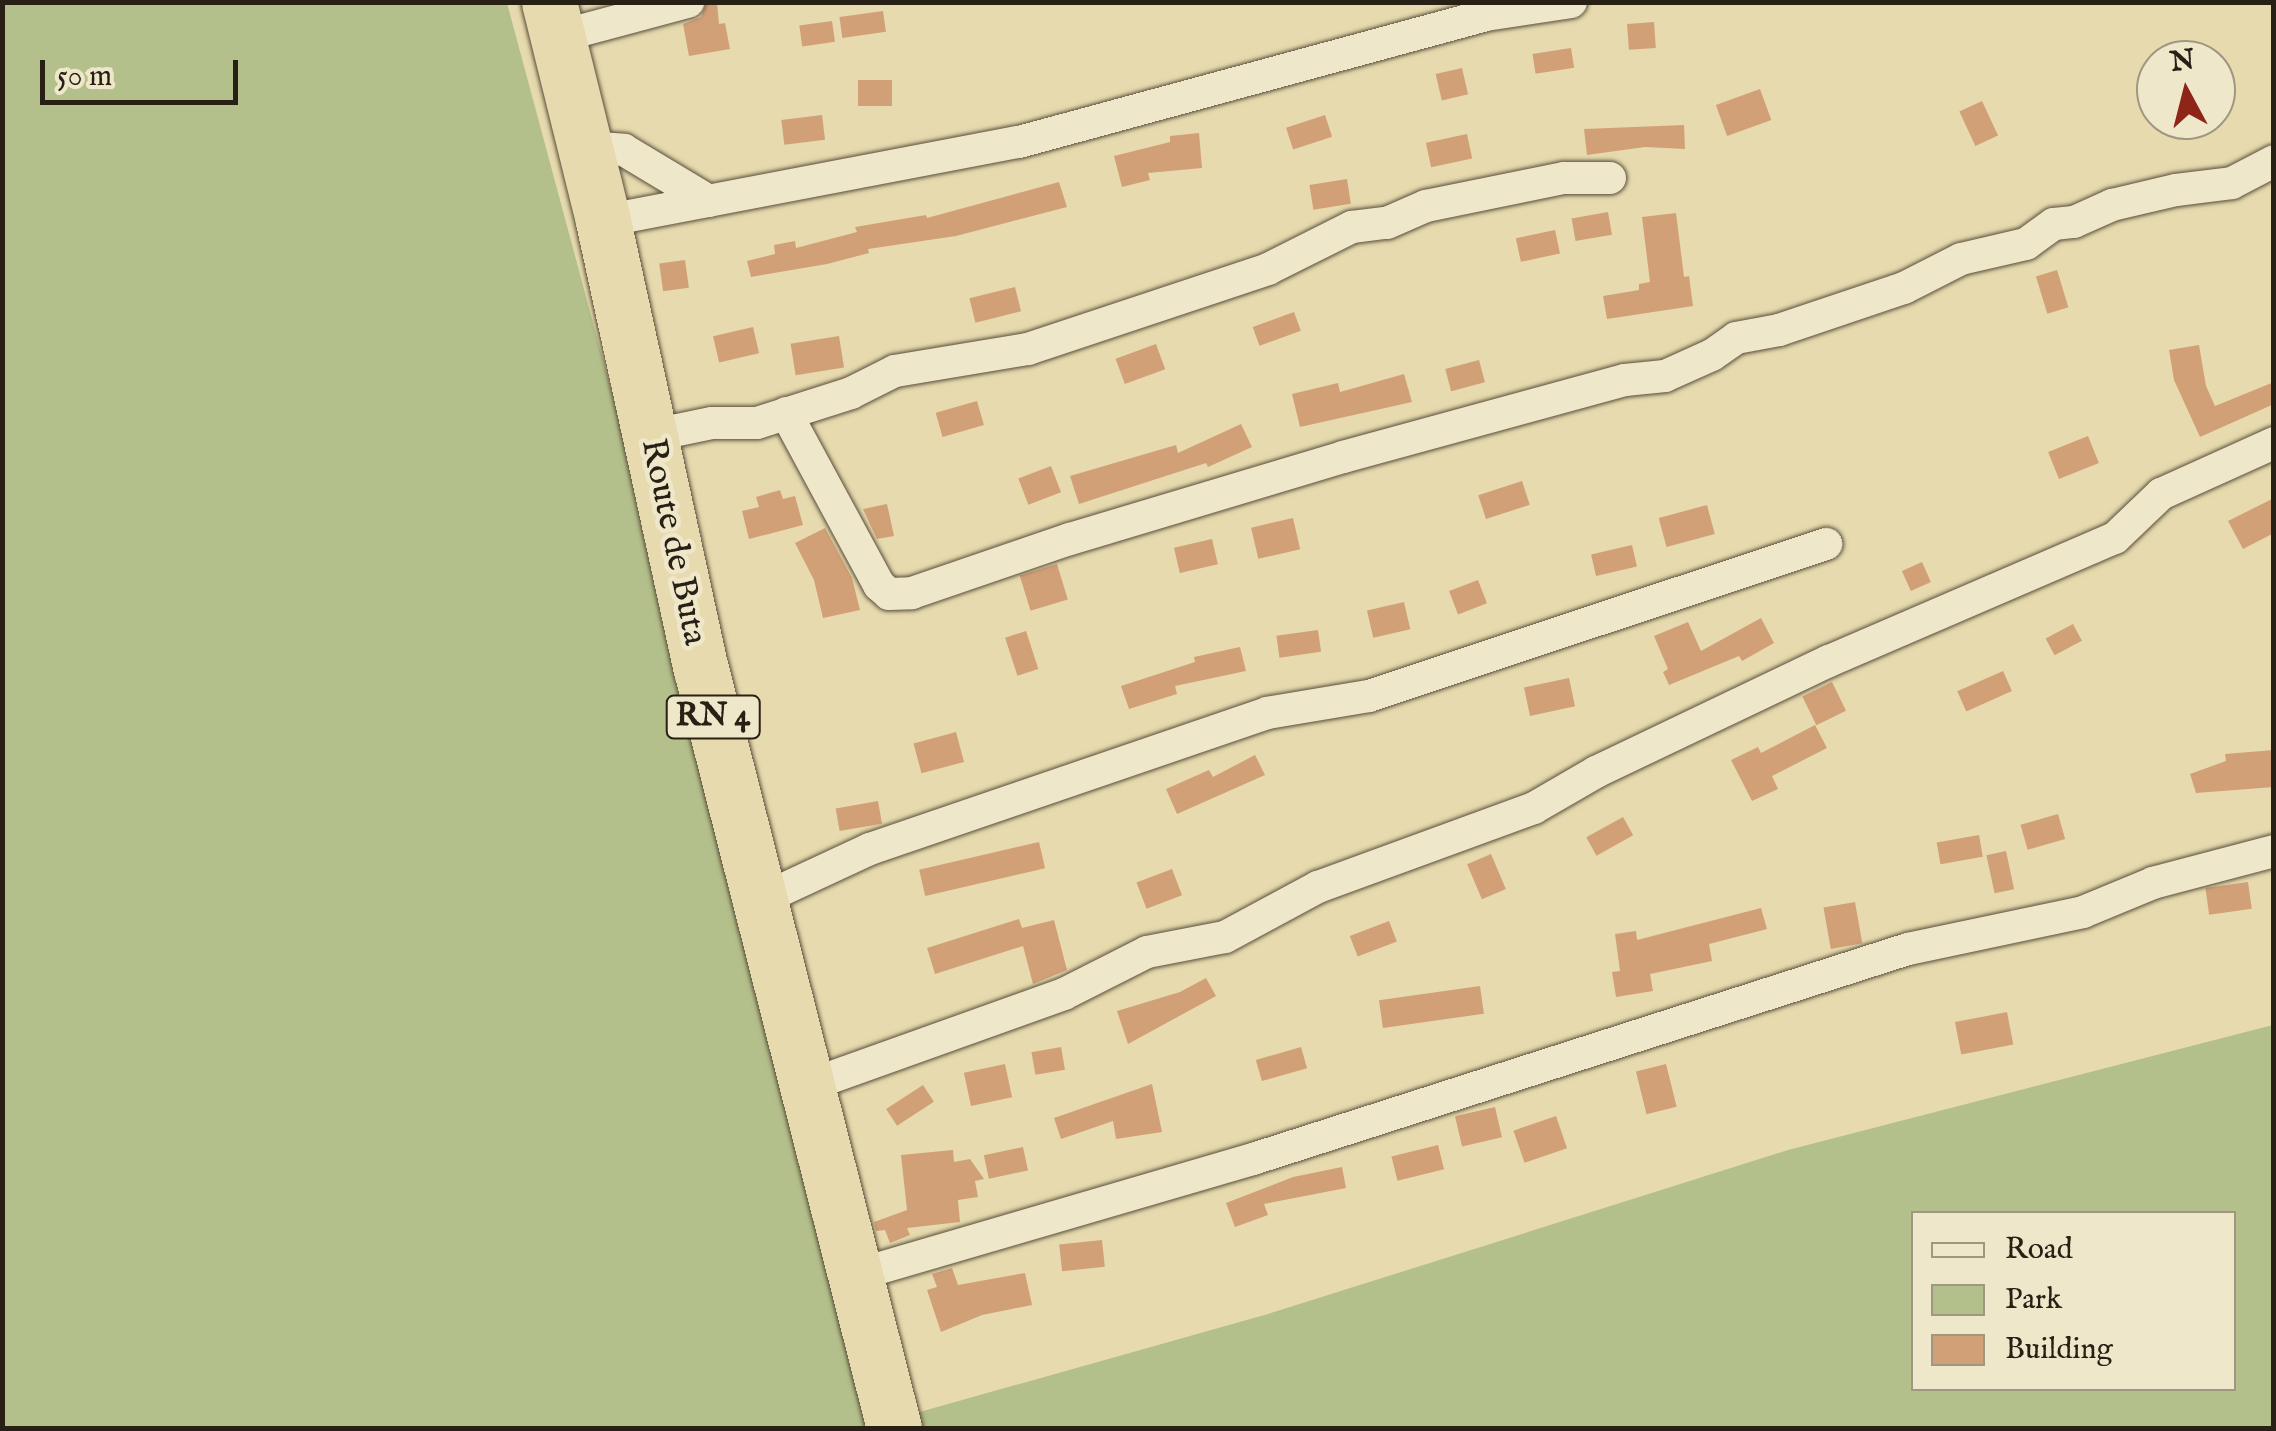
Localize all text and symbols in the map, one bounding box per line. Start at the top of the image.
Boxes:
scale bar [45,40,242,102]
north arrow [2136,40,2236,140]
text: N [2168,43,2197,81]
text: 50 m [57,58,112,96]
street label: Route de Buta [631,435,715,649]
road number: RN 4 [666,690,760,744]
legend [1911,1211,2236,1391]
text: Road [2005,1231,2073,1269]
text: Park [2005,1281,2062,1319]
text: Building [2005,1331,2113,1369]

